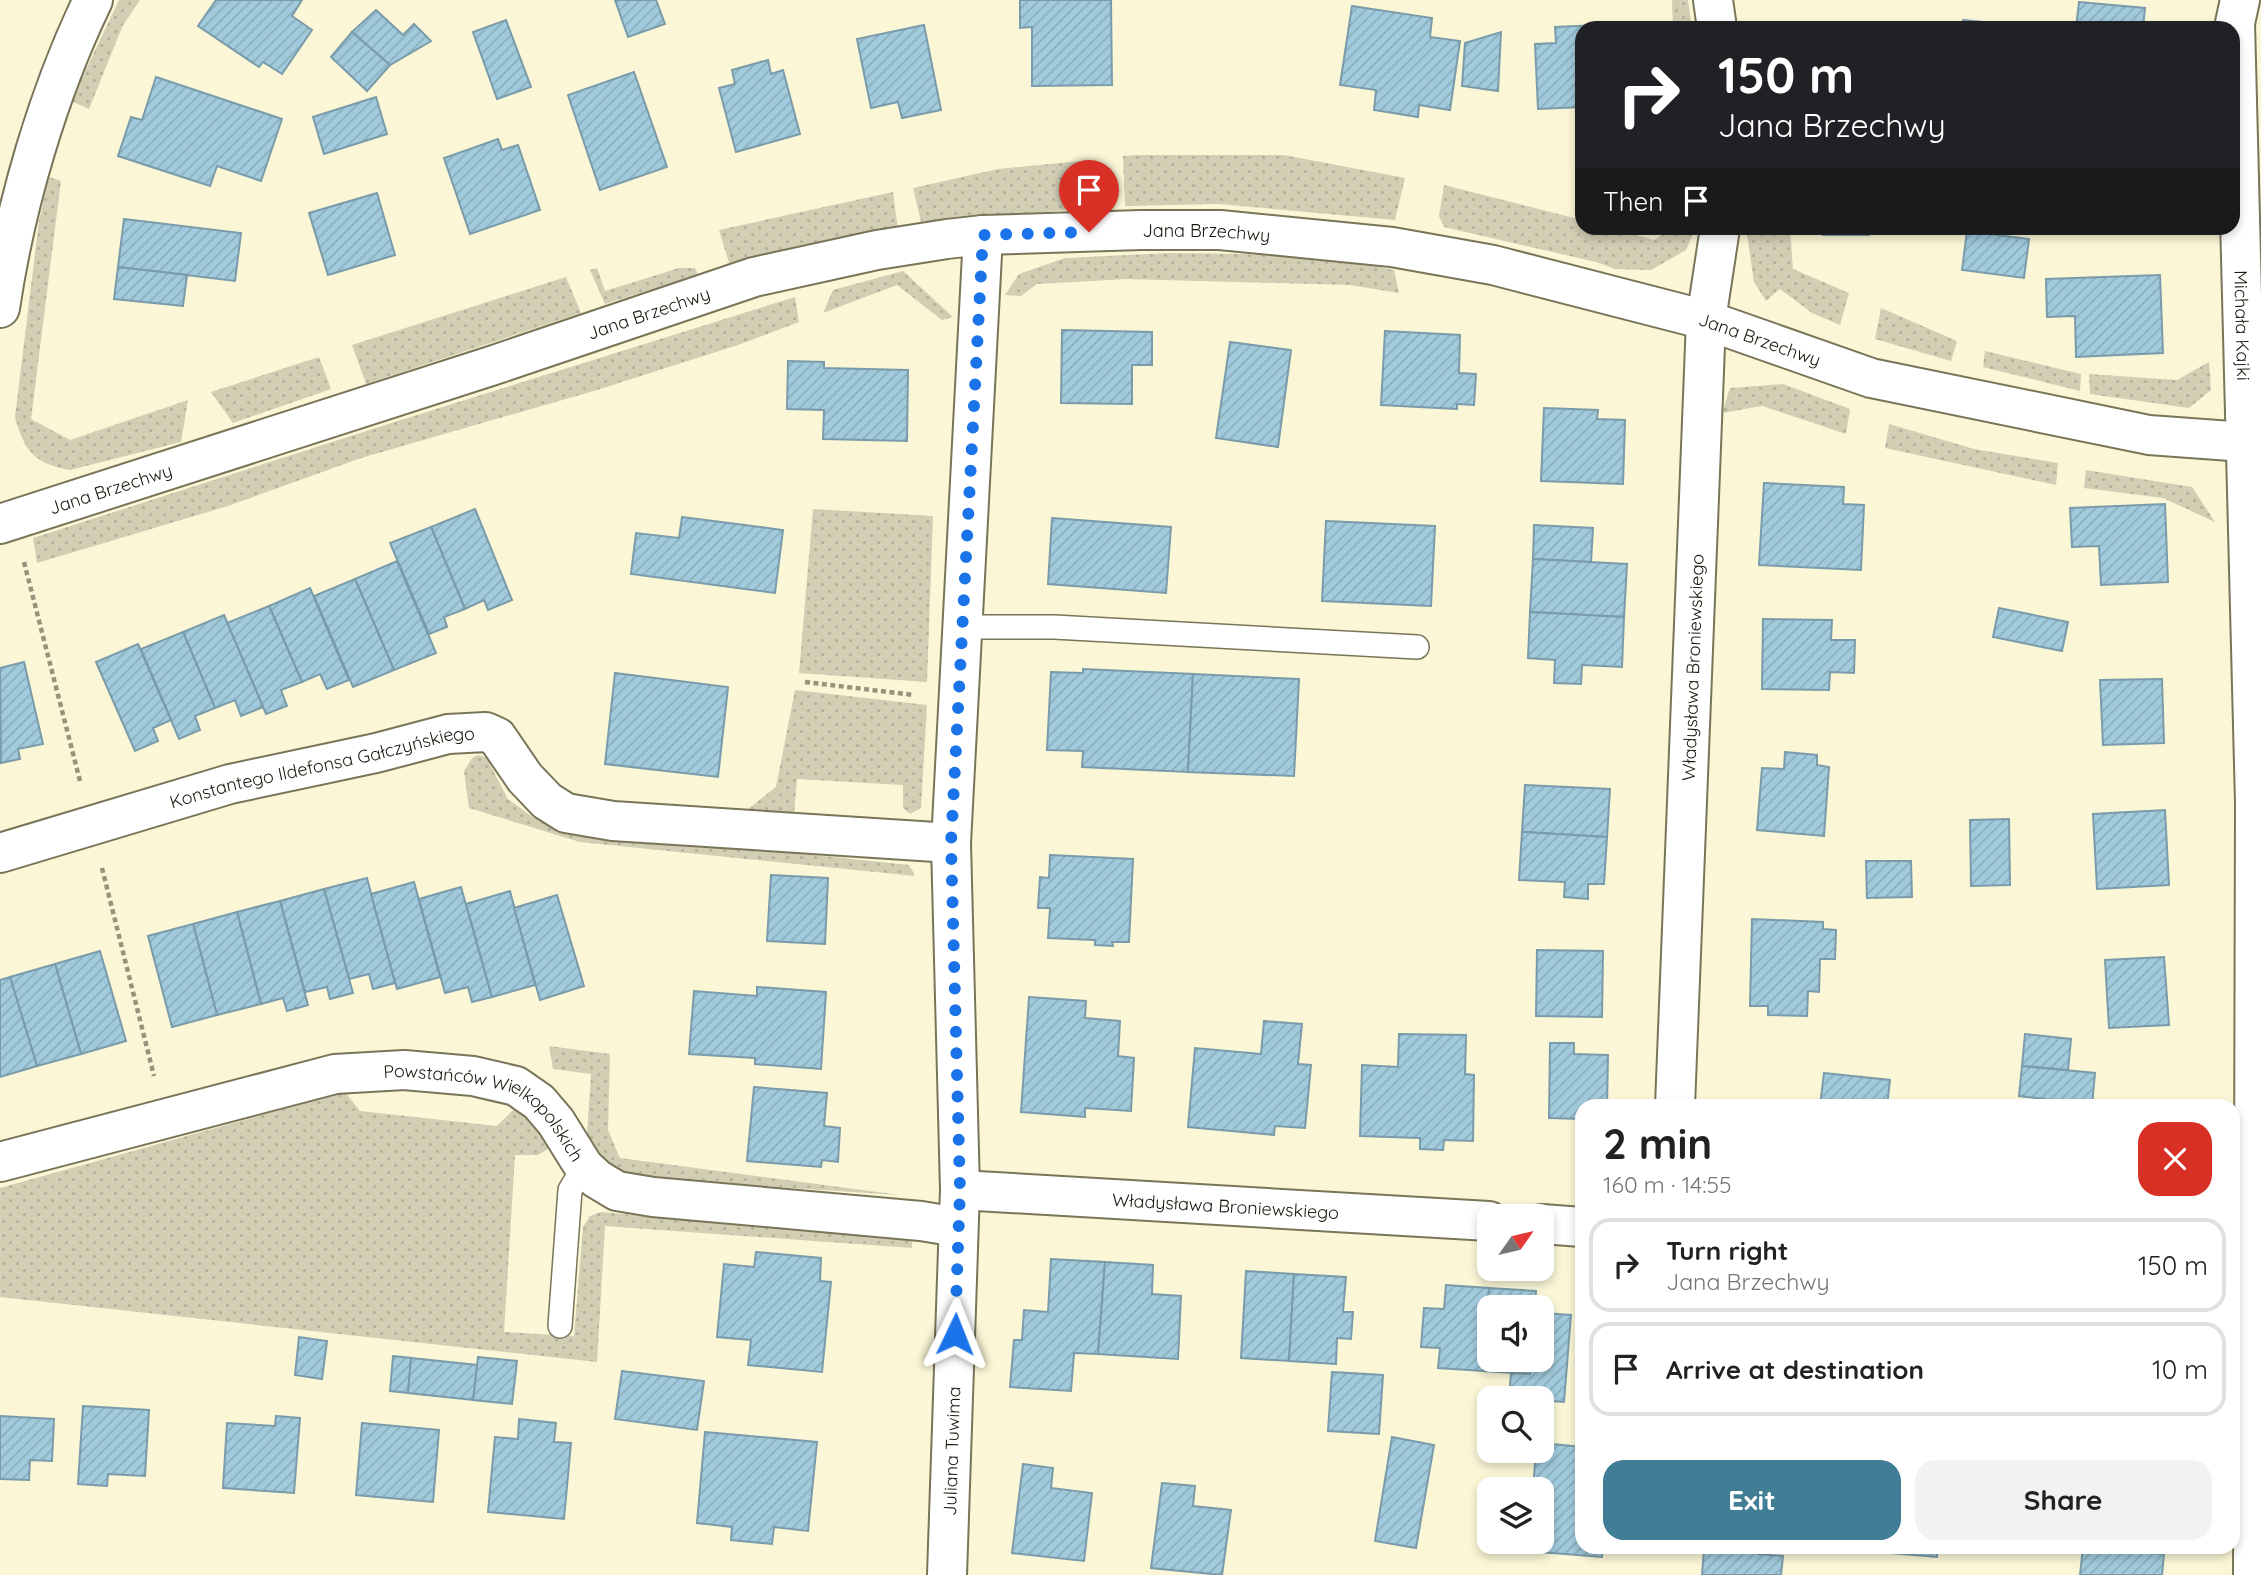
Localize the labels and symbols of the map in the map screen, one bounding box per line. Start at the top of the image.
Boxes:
pin [1059,160,1119,232]
street label: Jana Brzechwy [1142,218,1271,246]
street label: Michała Kajki [2230,270,2256,381]
street label: Jana Brzechwy [584,281,713,344]
street label: Jana Brzechwy [1696,307,1824,371]
street label: Jana Brzechwy [46,458,175,519]
street label: Władysława Broniewskiego [1676,553,1708,781]
street label: Konstantego Ildefonsa Gałczyńskiego [167,721,475,813]
street label: Powstańców Wielkopolskich [383,1058,589,1166]
street label: Władysława Broniewskiego [1111,1187,1340,1224]
north arrow [1477,1204,1554,1281]
position arrow [918,1297,992,1371]
street label: Juliana Tuwima [938,1386,965,1516]

